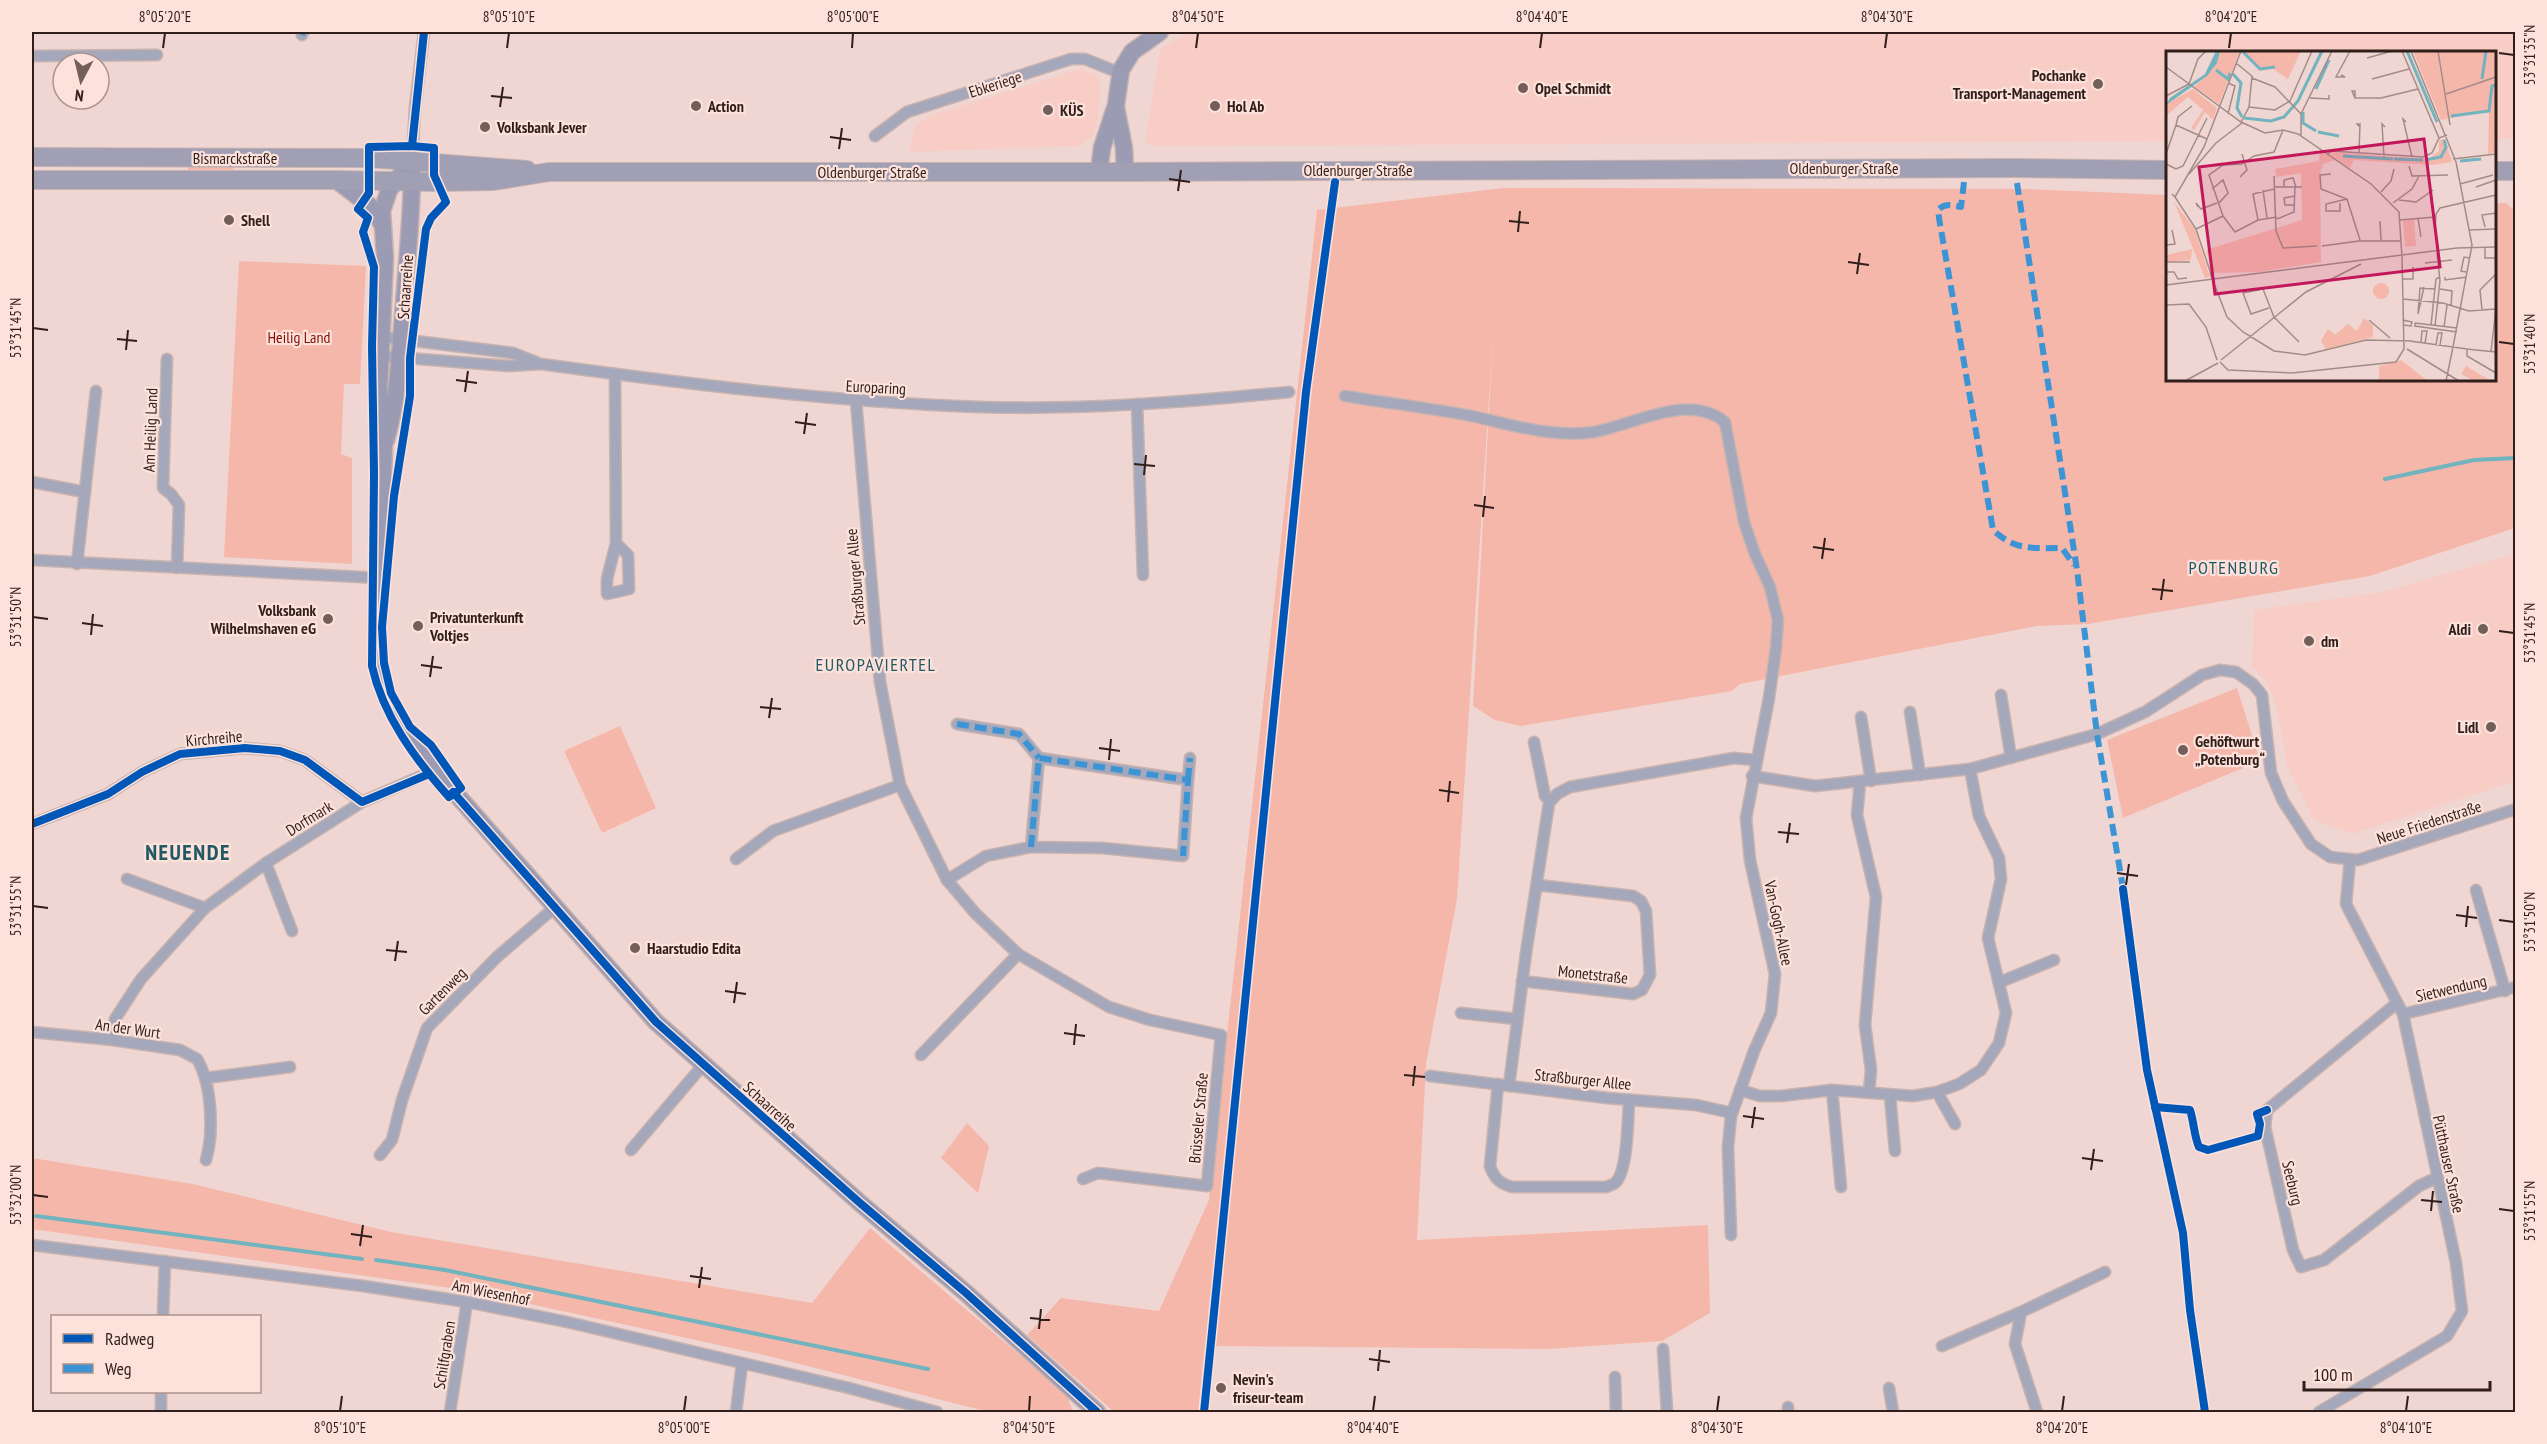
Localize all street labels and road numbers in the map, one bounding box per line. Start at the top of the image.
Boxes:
street label: Ebkeriege [966,66,1024,102]
street label: Bismarckstraße [193,148,277,168]
street label: Oldenburger Straße [1789,158,1899,178]
street label: Oldenburger Straße [1303,160,1413,180]
street label: Oldenburger Straße [817,162,927,182]
street label: Schaarreihe [393,254,417,320]
street label: Europaring [845,375,907,399]
street label: Am Heilig Land [139,387,161,472]
street label: Straßburger Allee [841,528,869,626]
street label: Kirchreihe [185,726,243,750]
street label: Dorfmark [282,796,337,840]
street label: Neue Friedenstraße [2374,796,2484,848]
street label: Van-Gogh-Allee [1760,878,1798,967]
street label: Monetstraße [1557,960,1629,988]
street label: Gartenweg [414,963,470,1019]
street label: Sietwendung [2414,970,2488,1006]
street label: An der Wurt [94,1014,162,1043]
street label: Straßburger Allee [1534,1064,1632,1094]
street label: Brüsseler Straße [1184,1072,1212,1164]
street label: Schaarreihe [739,1077,801,1135]
street label: Pütthauser Straße [2429,1113,2469,1215]
street label: Seeburg [2278,1159,2308,1207]
street label: Am Wiesenhof [450,1275,532,1310]
street label: Schilfgraben [429,1319,459,1391]

